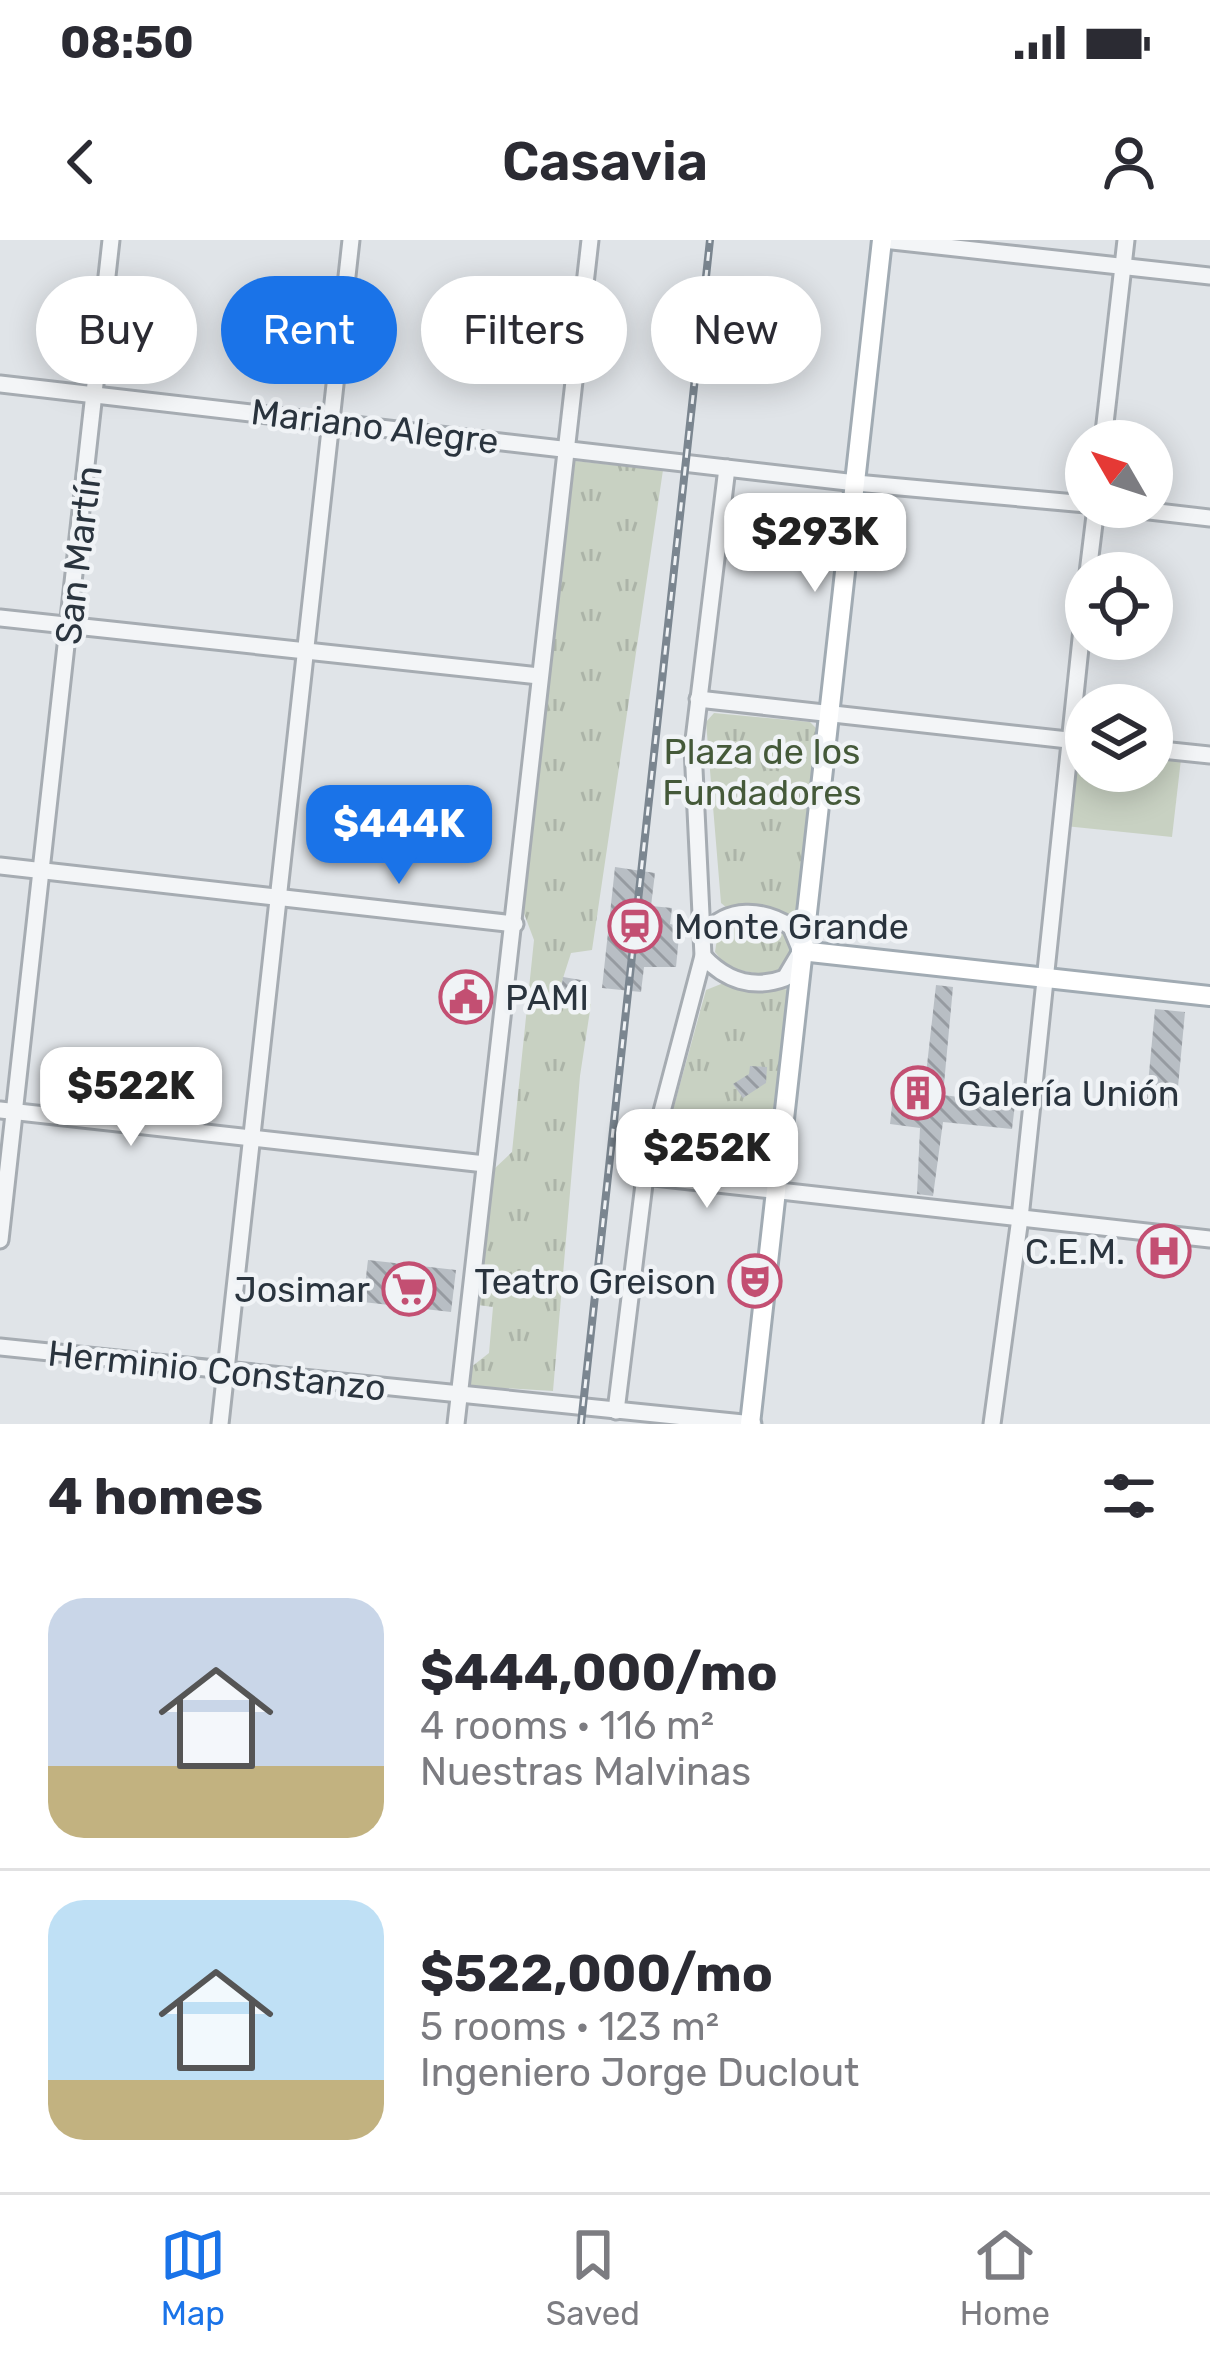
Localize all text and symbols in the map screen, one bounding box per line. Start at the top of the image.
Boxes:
text: 08:50 [60,16,194,69]
icon: back [48,129,114,195]
icon: person [1096,129,1162,195]
text: Casavia [502,130,708,194]
chip: Buy [36,276,197,384]
chip: Rent [221,276,397,384]
chip: Filters [421,276,627,384]
chip: New [651,276,821,384]
street label: Mariano Alegre [249,390,501,463]
north arrow [1065,420,1173,528]
map controls [1065,420,1173,792]
street label: San Martín [46,463,111,647]
pin: $293K [731,493,899,595]
text: $293K [751,509,879,555]
button: locate [1065,552,1173,660]
button: layers [1065,684,1173,792]
park label: Plaza de los Fundadores [662,730,862,814]
pin: $444K [315,785,483,887]
text: $444K [333,801,465,847]
station icon: Monte Grande [607,898,663,954]
place label: Monte Grande [674,905,909,948]
public building icon: PAMI [438,969,494,1025]
place label: PAMI [505,976,589,1019]
pin: $522K [47,1047,215,1149]
text: $522K [67,1063,195,1109]
building icon: Galería Unión [890,1065,946,1121]
place label: Galería Unión [957,1072,1180,1115]
pin: $252K [623,1109,791,1211]
text: $252K [643,1125,771,1171]
hospital icon: C.E.M. [1136,1223,1192,1279]
place label: C.E.M. [1025,1230,1125,1273]
theatre icon: Teatro Greison [727,1253,783,1309]
place label: Teatro Greison [474,1260,716,1303]
supermarket icon: Josimar [381,1261,437,1317]
place label: Josimar [234,1268,370,1311]
street label: Herminio Constanzo [46,1331,388,1410]
icon: filters [1096,1463,1162,1529]
text: 4 homes [48,1466,263,1527]
text: $444,000/mo [420,1642,778,1703]
icon: home [144,1646,288,1790]
text: 4 rooms · 116 m² [420,1703,714,1749]
text: Nuestras Malvinas [420,1749,751,1795]
text: $522,000/mo [420,1943,773,2004]
icon: home [144,1948,288,2092]
text: 5 rooms · 123 m² [420,2004,719,2050]
text: Ingeniero Jorge Duclout [420,2050,859,2096]
tab: Map [160,2222,226,2333]
tab: Saved [546,2222,640,2333]
tab: Home [960,2222,1050,2333]

